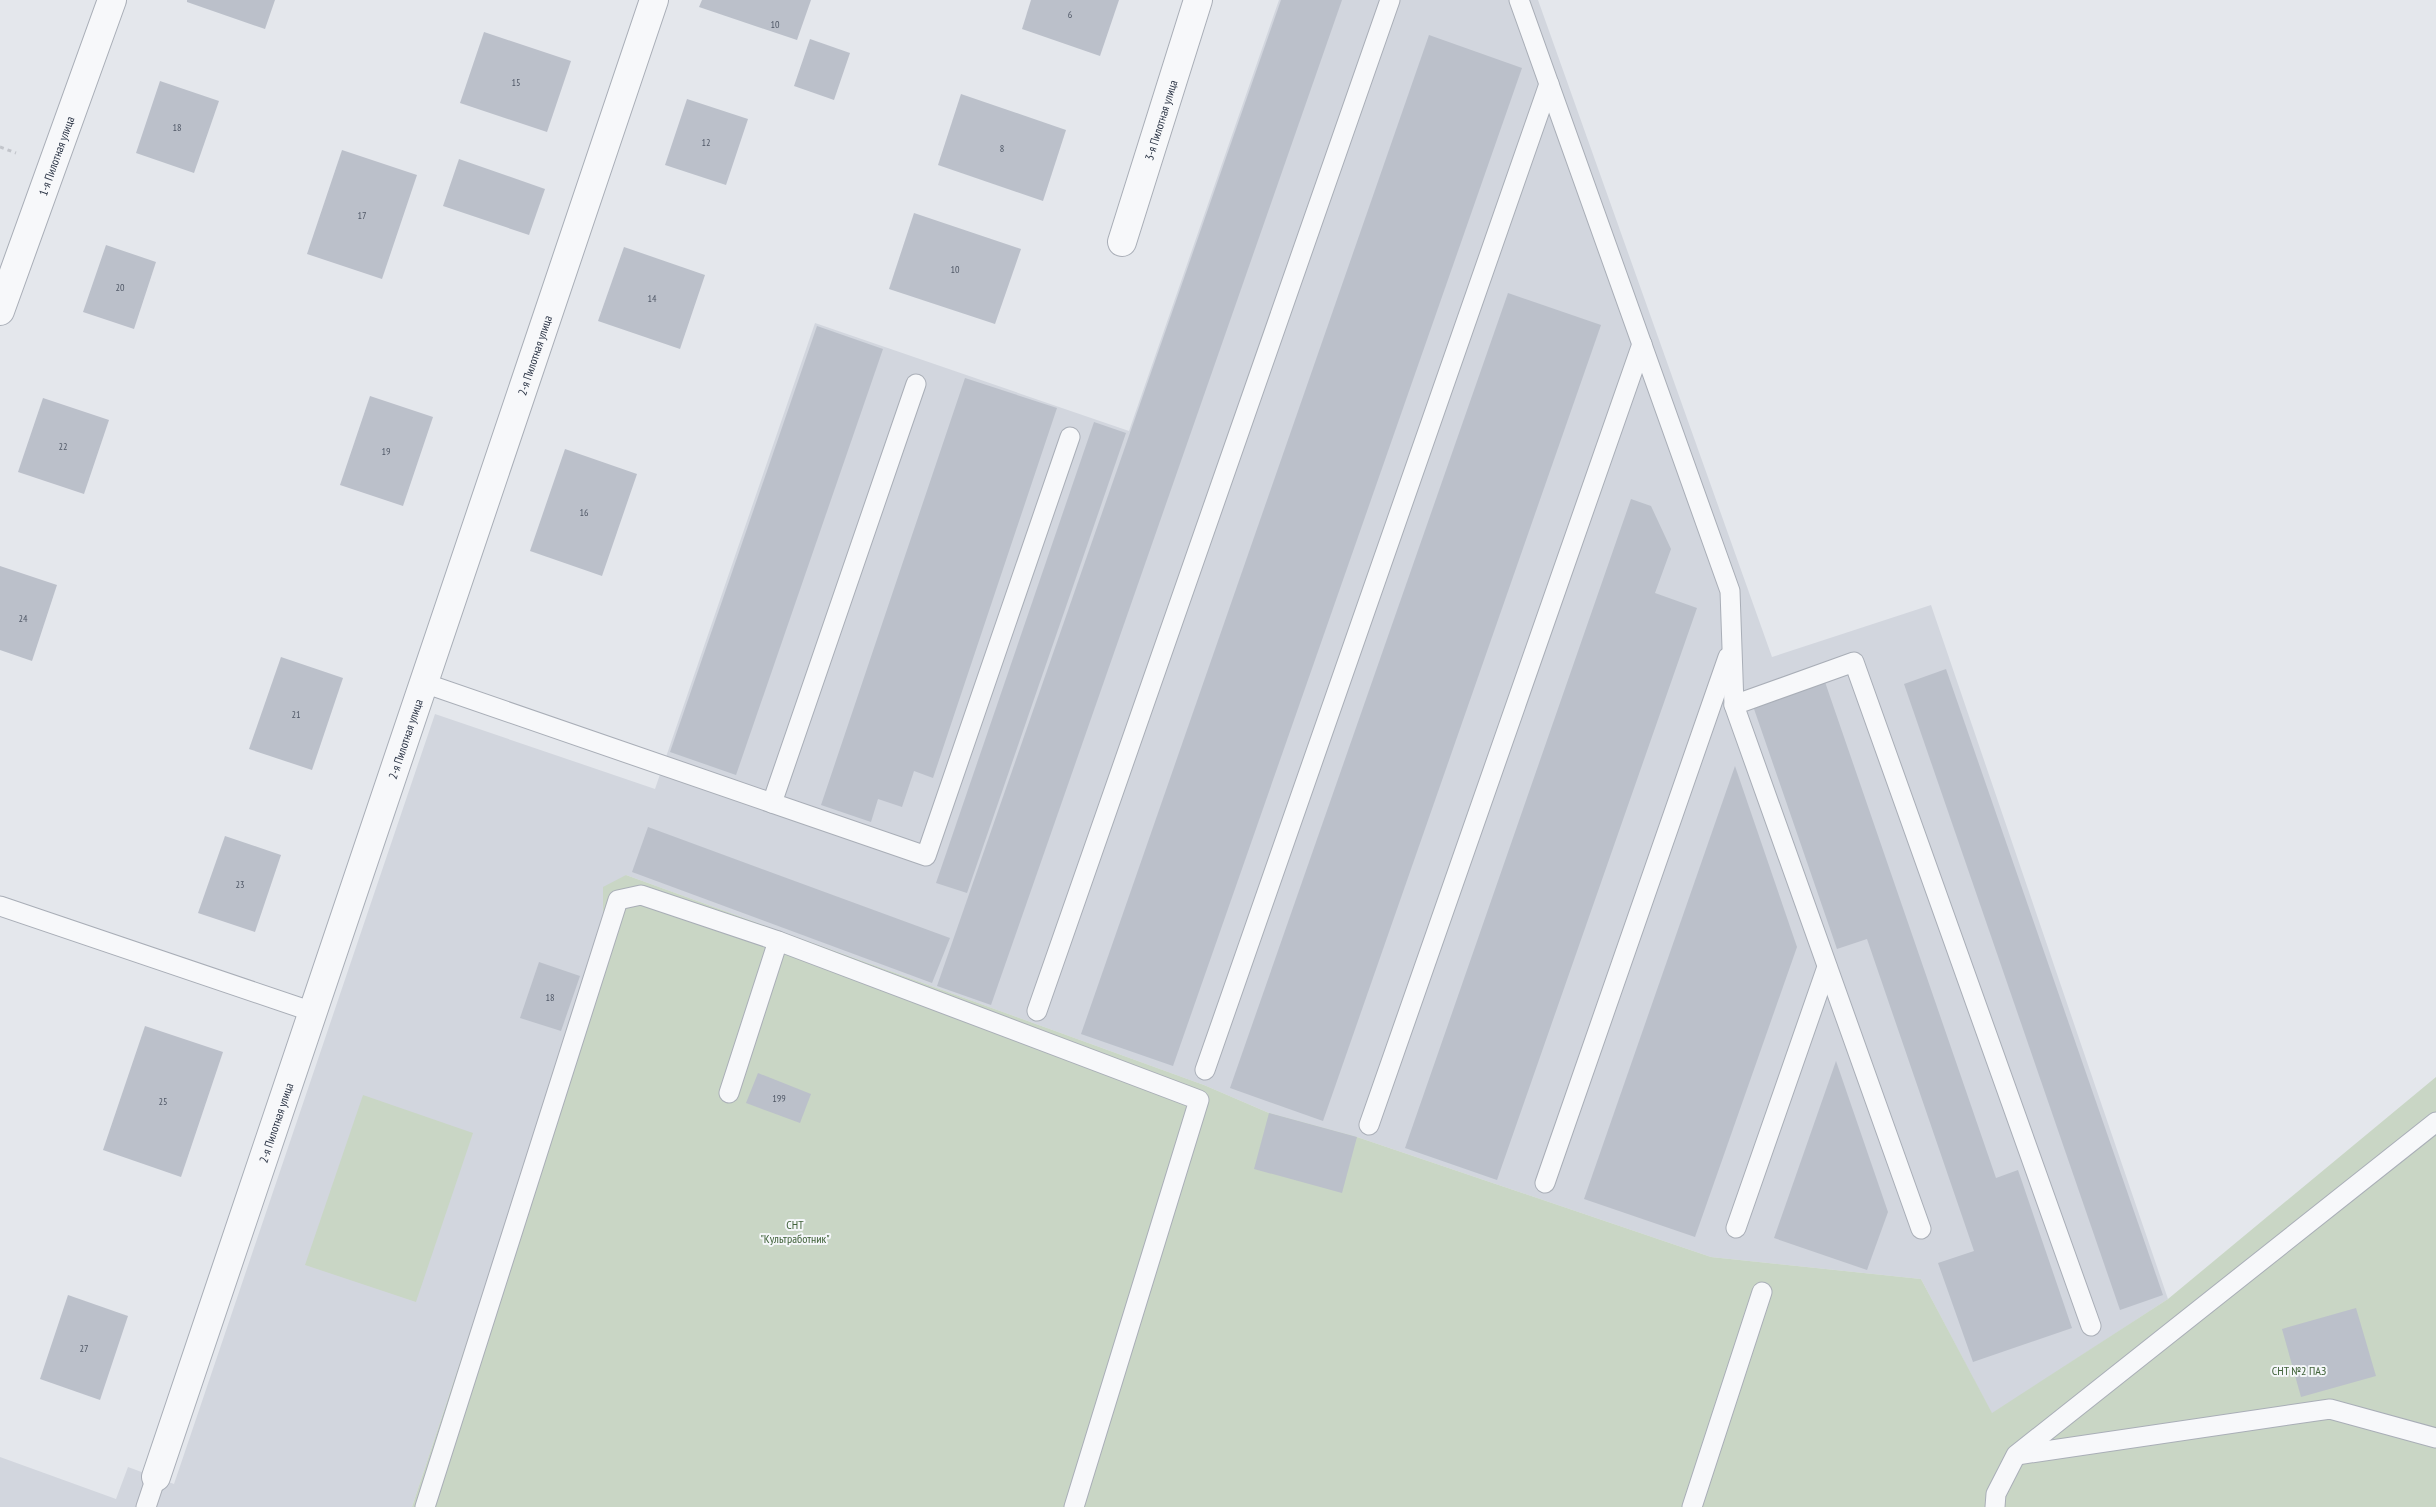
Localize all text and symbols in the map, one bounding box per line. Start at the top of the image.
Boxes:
house number: 6 [1068,8,1073,21]
house number: 10 [771,18,780,31]
house number: 15 [512,76,521,89]
street label: 3-я Пилотная улица [1141,78,1180,162]
street label: 1-я Пилотная улица [35,114,77,197]
house number: 18 [173,121,182,134]
house number: 12 [702,136,711,149]
house number: 8 [1000,142,1004,155]
house number: 17 [358,209,367,222]
house number: 10 [951,263,960,276]
house number: 20 [116,281,125,294]
house number: 14 [648,292,657,305]
street label: 2-я Пилотная улица [514,313,555,397]
house number: 22 [59,440,68,453]
house number: 19 [382,445,391,458]
house number: 16 [580,506,589,519]
house number: 24 [19,612,28,625]
street label: 2-я Пилотная улица [384,697,425,781]
house number: 21 [292,708,301,721]
house number: 23 [236,878,245,891]
house number: 18 [546,991,555,1004]
street label: 2-я Пилотная улица [255,1081,296,1164]
house number: 199 [772,1092,786,1105]
house number: 25 [159,1095,168,1108]
park label: СНТ "Культработник" [760,1217,830,1246]
house number: 27 [80,1342,89,1355]
park label: СНТ №2 ПАЗ [2272,1363,2326,1378]

